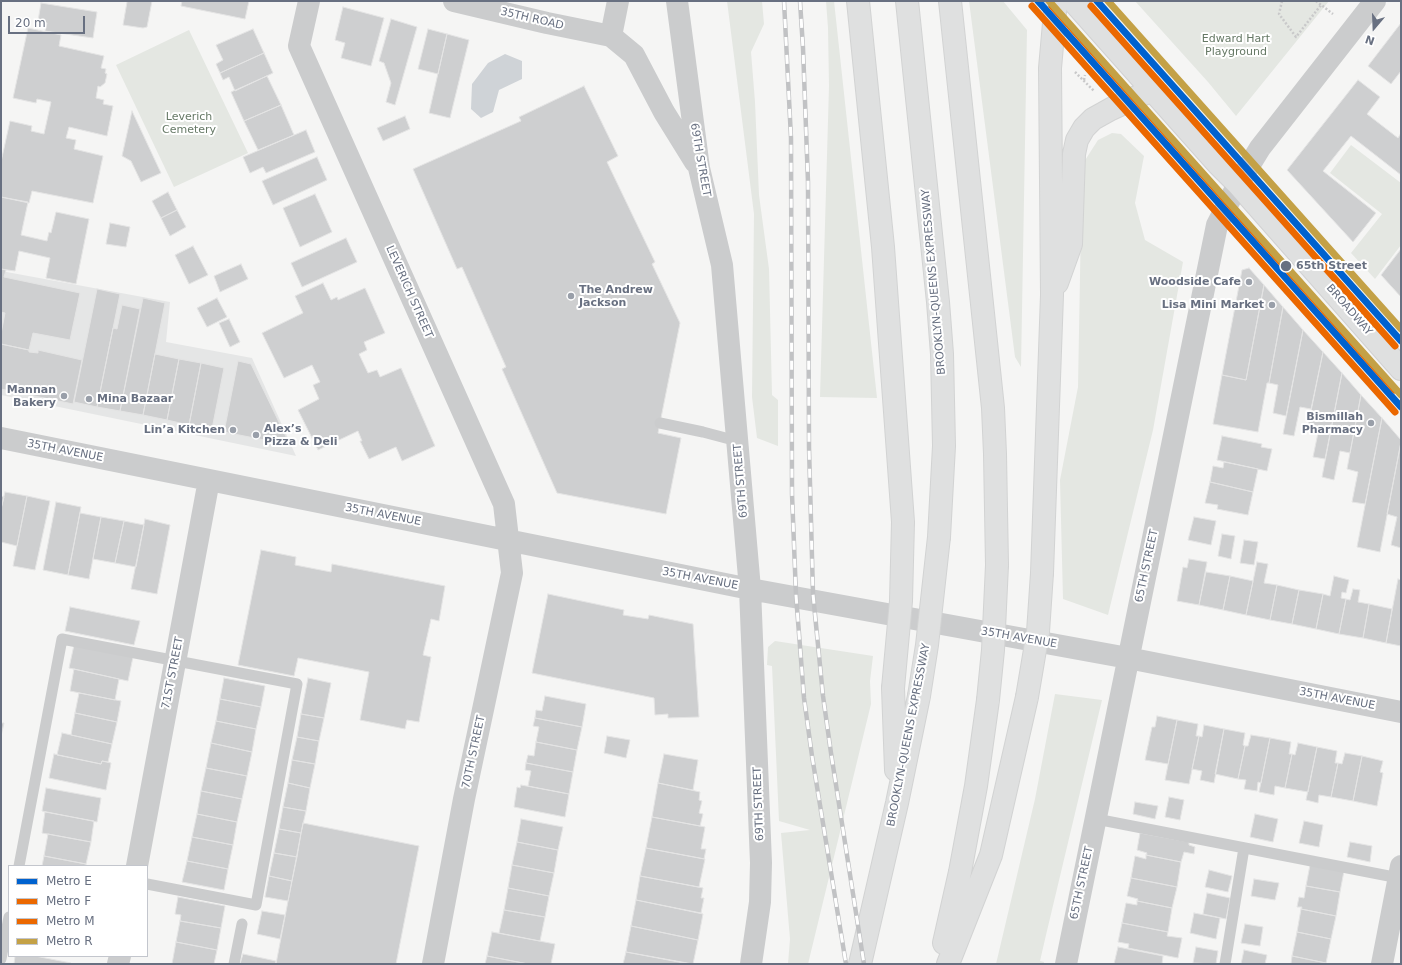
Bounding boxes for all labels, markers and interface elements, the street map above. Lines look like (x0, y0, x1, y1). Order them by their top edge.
street label: 35TH ROAD (499, 5, 565, 33)
scale bar (10, 8, 87, 34)
north arrow (1354, 8, 1394, 48)
text: 20 m (15, 16, 46, 30)
park label: Edward Hart Playground (1202, 32, 1270, 58)
text: N (1363, 32, 1376, 47)
park label: Leverich Cemetery (162, 110, 216, 136)
street label: 69TH STREET (687, 122, 713, 198)
street label: BROOKLYN-QUEENS EXPRESSWAY (919, 189, 949, 375)
street label: LEVERICH STREET (383, 244, 435, 340)
marker: 65th Street (1279, 259, 1293, 273)
place label: 65th Street (1296, 259, 1367, 273)
place label: Woodside Cafe (1149, 275, 1241, 289)
marker: Woodside Cafe (1244, 277, 1254, 287)
street label: BROADWAY (1323, 282, 1375, 338)
place label: The Andrew Jackson (579, 283, 653, 309)
marker: The Andrew Jackson (566, 291, 576, 301)
place label: Lisa Mini Market (1162, 298, 1264, 312)
marker: Lisa Mini Market (1267, 300, 1277, 310)
place label: Mannan Bakery (7, 383, 56, 409)
marker: Mannan Bakery (59, 391, 69, 401)
place label: Mina Bazaar (97, 392, 173, 406)
marker: Mina Bazaar (84, 394, 94, 404)
place label: Bismillah Pharmacy (1302, 410, 1363, 436)
marker: Bismillah Pharmacy (1366, 418, 1376, 428)
place label: Alex’s Pizza & Deli (264, 422, 337, 448)
place label: Lin’a Kitchen (144, 423, 225, 437)
marker: Lin’a Kitchen (228, 425, 238, 435)
marker: Alex’s Pizza & Deli (251, 430, 261, 440)
street label: 35TH AVENUE (26, 437, 104, 465)
street label: 69TH STREET (731, 443, 751, 519)
street label: 35TH AVENUE (344, 501, 422, 529)
street label: 65TH STREET (1133, 528, 1161, 604)
street label: 35TH AVENUE (661, 565, 739, 593)
street label: 35TH AVENUE (980, 625, 1058, 651)
street label: 71ST STREET (160, 636, 186, 710)
street label: BROOKLYN-QUEENS EXPRESSWAY (885, 642, 933, 828)
street label: 35TH AVENUE (1298, 685, 1376, 713)
street label: 70TH STREET (460, 714, 488, 790)
street label: 69TH STREET (751, 767, 767, 841)
street label: 65TH STREET (1068, 845, 1096, 921)
legend (8, 865, 148, 957)
text: Metro E (46, 874, 92, 888)
text: Metro F (46, 894, 91, 908)
text: Metro M (46, 914, 95, 928)
text: Metro R (46, 934, 93, 948)

